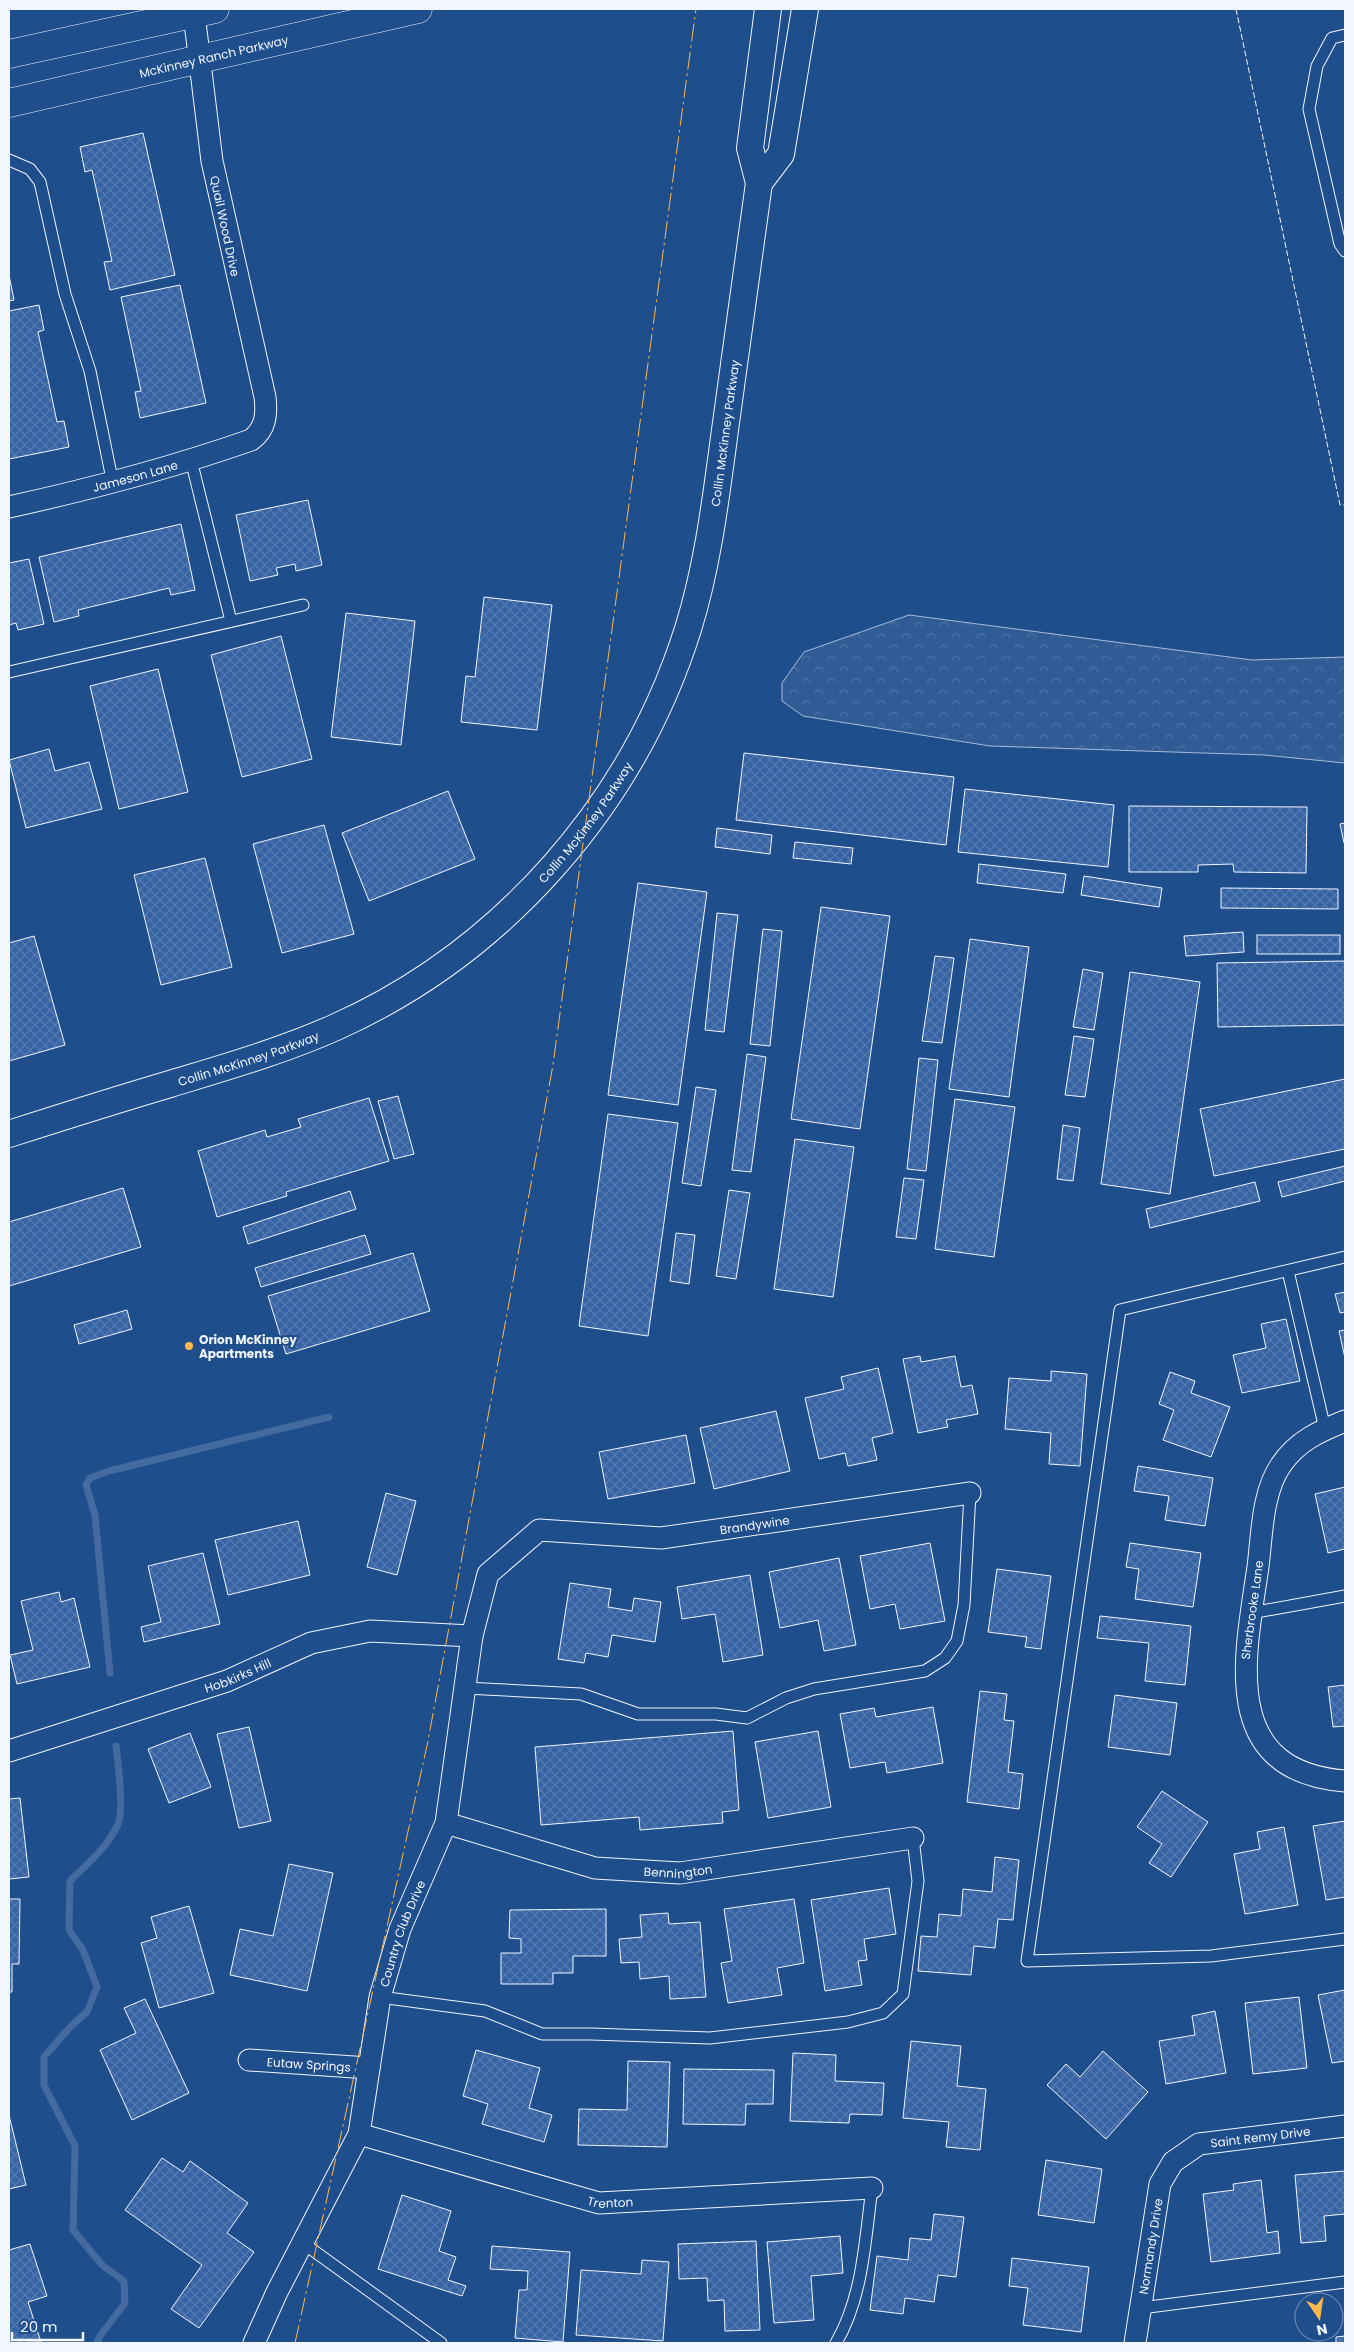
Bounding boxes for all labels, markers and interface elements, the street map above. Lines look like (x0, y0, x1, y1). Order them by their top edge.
street label: McKinney Ranch Parkway (137, 31, 290, 81)
street label: Quail Wood Drive (206, 174, 244, 278)
street label: Collin McKinney Parkway (706, 358, 743, 507)
street label: Jameson Lane (91, 456, 180, 495)
street label: Collin McKinney Parkway (534, 758, 636, 886)
street label: Collin McKinney Parkway (176, 1027, 322, 1090)
place label: Orion McKinney Apartments (199, 1331, 297, 1362)
marker: Orion McKinney Apartments (183, 1340, 195, 1352)
street label: Brandywine (718, 1511, 791, 1538)
street label: Sherbrooke Lane (1237, 1559, 1267, 1661)
street label: Hobkirks Hill (202, 1654, 274, 1696)
street label: Bennington (643, 1860, 713, 1882)
street label: Country Club Drive (375, 1877, 429, 1989)
street label: Eutaw Springs (266, 2053, 351, 2075)
street label: Saint Remy Drive (1209, 2122, 1311, 2151)
street label: Trenton (585, 2192, 634, 2212)
street label: Normandy Drive (1134, 2197, 1166, 2295)
north arrow (1294, 2292, 1344, 2342)
scale bar (12, 2310, 84, 2342)
text: 20 m (20, 2316, 58, 2337)
text: N (1315, 2319, 1329, 2341)

